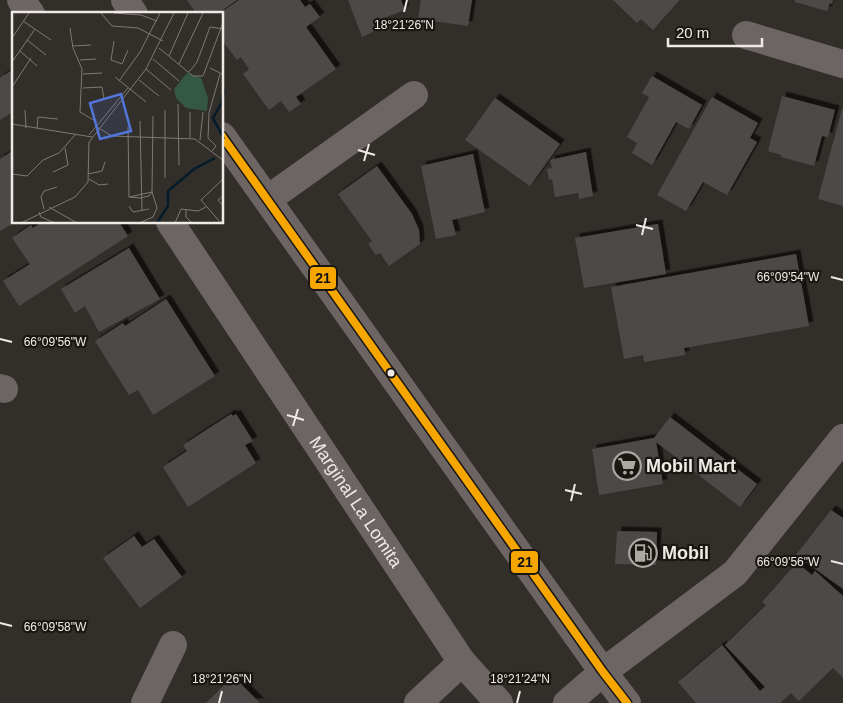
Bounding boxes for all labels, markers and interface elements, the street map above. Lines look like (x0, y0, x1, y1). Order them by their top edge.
inset map (12, 12, 224, 224)
scale bar (668, 15, 762, 47)
text: 18°21'26"N (374, 18, 434, 32)
text: 20 m (676, 24, 709, 41)
line badge: 21 (309, 266, 337, 290)
text: 21 (315, 270, 331, 286)
text: 66°09'54"W (757, 270, 820, 284)
text: 66°09'56"W (24, 335, 87, 349)
unlabelled marker (386, 368, 396, 378)
street label: Marginal La Lomita (305, 433, 407, 572)
supermarket icon: Mobil Mart (612, 451, 642, 481)
place label: Mobil Mart (646, 456, 736, 476)
fuel station icon: Mobil (628, 538, 658, 568)
place label: Mobil (662, 543, 709, 563)
line badge: 21 (510, 550, 539, 574)
text: 21 (517, 554, 533, 570)
text: 66°09'56"W (757, 555, 820, 569)
text: 66°09'58"W (24, 620, 87, 634)
text: 18°21'26"N (192, 672, 252, 686)
text: 18°21'24"N (490, 672, 550, 686)

